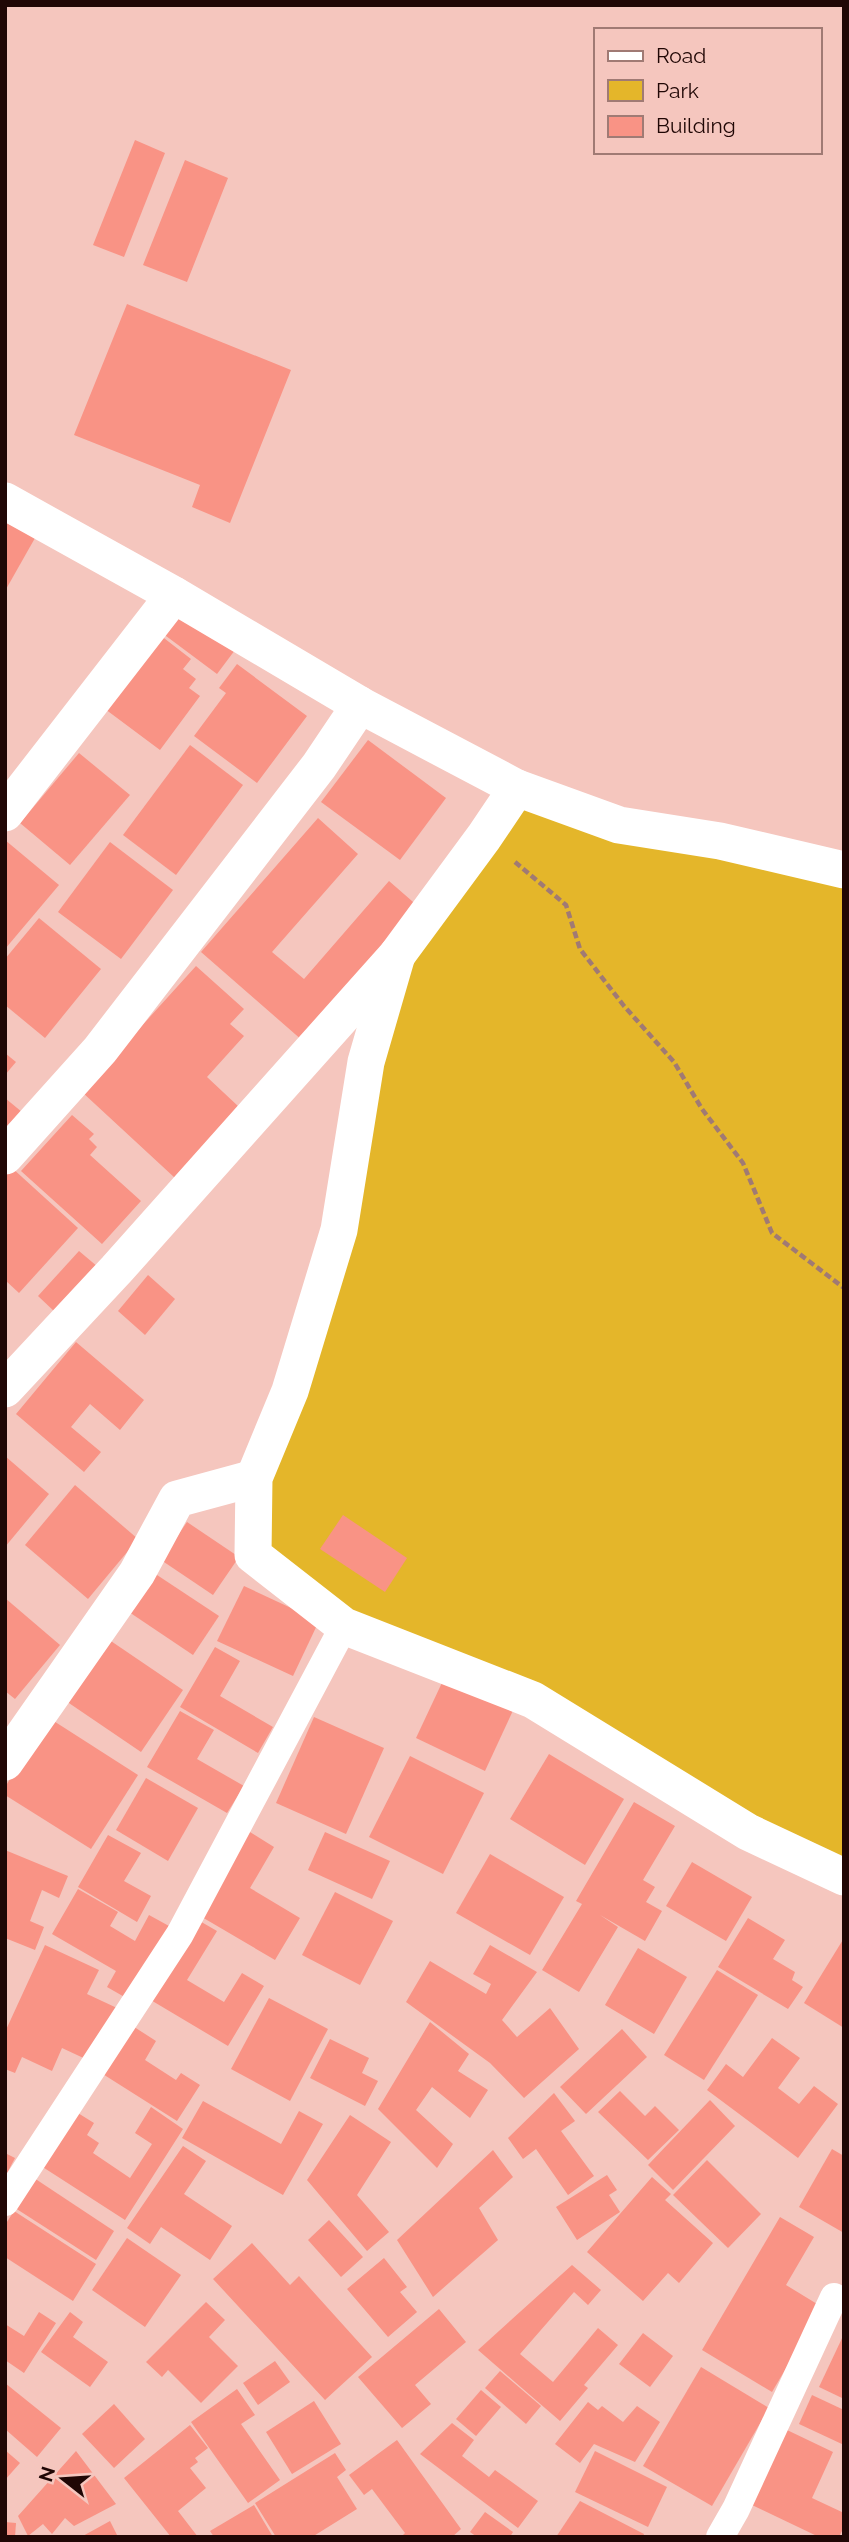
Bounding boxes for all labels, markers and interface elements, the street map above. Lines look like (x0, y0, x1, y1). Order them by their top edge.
legend (594, 28, 821, 154)
text: Road (656, 43, 706, 68)
text: Park (656, 78, 699, 103)
text: Building (656, 113, 736, 138)
north arrow (28, 2444, 98, 2514)
text: N (34, 2464, 59, 2484)

